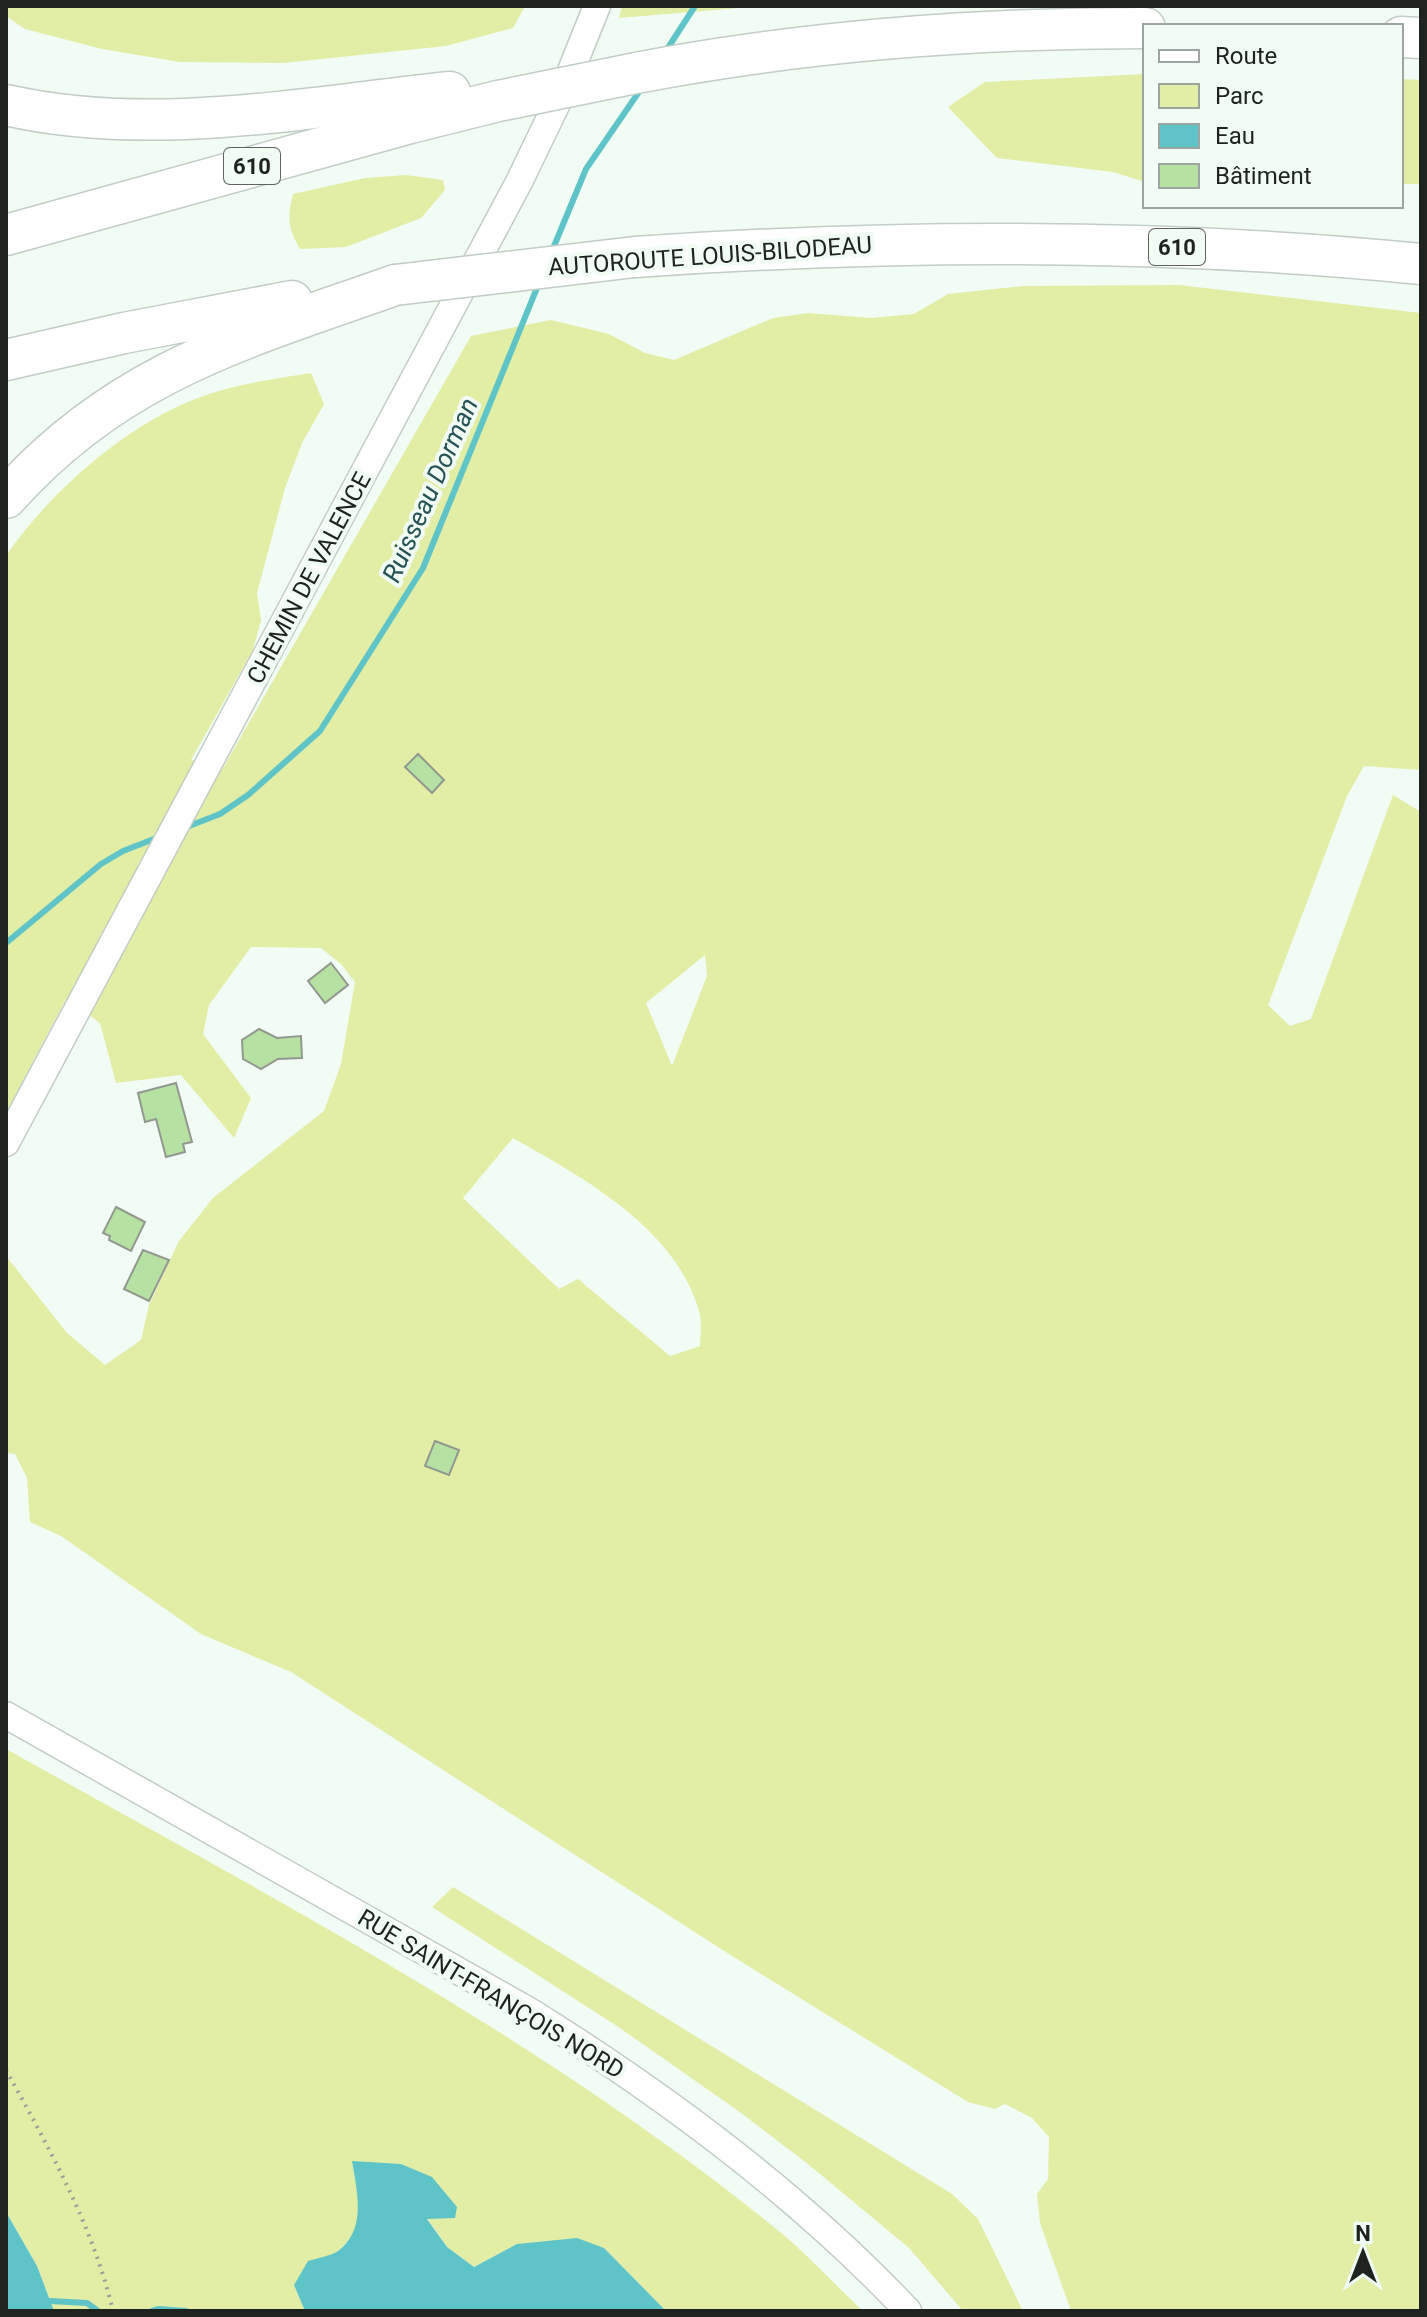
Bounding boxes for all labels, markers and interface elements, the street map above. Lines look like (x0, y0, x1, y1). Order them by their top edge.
legend (1143, 24, 1403, 208)
text: Route (1215, 42, 1277, 70)
text: Parc (1215, 82, 1264, 110)
text: Eau (1215, 122, 1255, 150)
road number: 610 (224, 148, 280, 184)
text: Bâtiment (1215, 162, 1312, 190)
road number: 610 (1149, 229, 1205, 265)
street label: AUTOROUTE LOUIS-BILODEAU (547, 231, 873, 281)
water label: Ruisseau Dorman (376, 393, 484, 587)
street label: CHEMIN DE VALENCE (241, 468, 377, 688)
street label: RUE SAINT-FRANÇOIS NORD (353, 1903, 629, 2085)
north arrow (1323, 2213, 1403, 2293)
text: N (1355, 2221, 1371, 2246)

